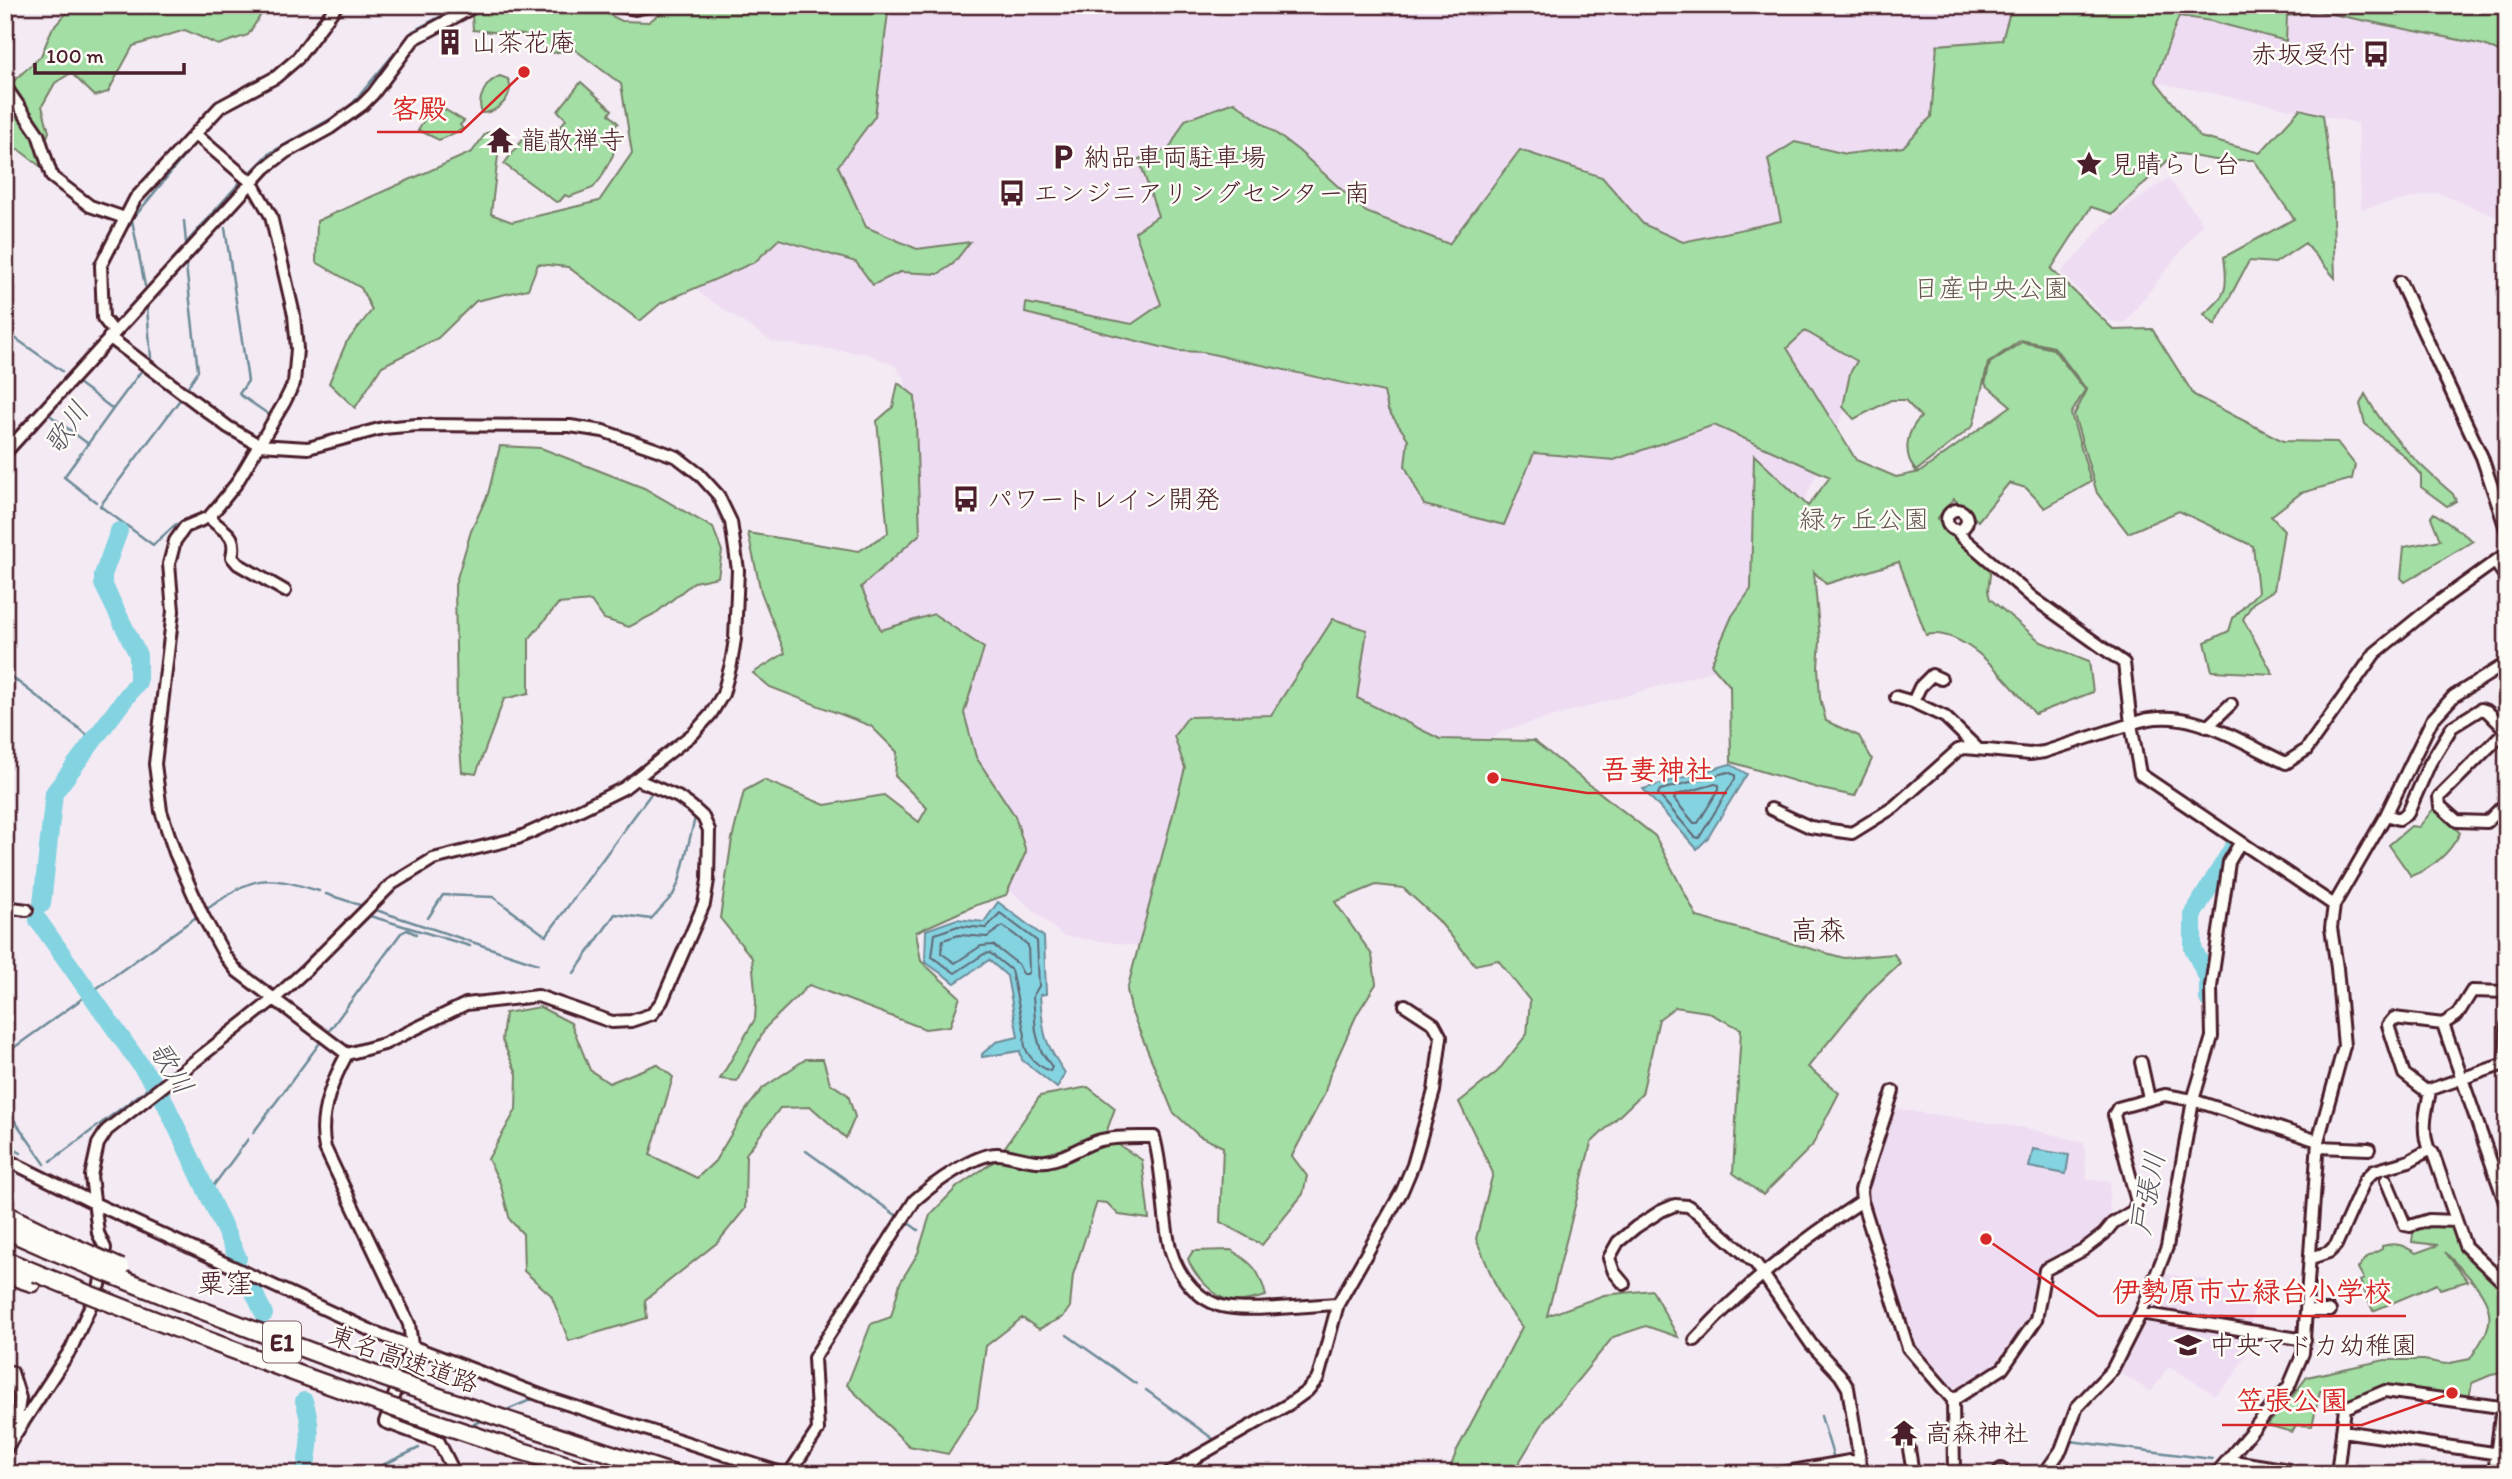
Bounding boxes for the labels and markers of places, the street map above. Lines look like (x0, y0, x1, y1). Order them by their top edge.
place label: 山茶花庵 (471, 26, 575, 58)
building icon: 山茶花庵 (435, 27, 465, 57)
place label: 赤坂受付 (2251, 38, 2355, 70)
bus stop icon: 赤坂受付 (2361, 39, 2391, 69)
callout: 客殿 (377, 83, 461, 132)
place label: 龍散禅寺 (521, 124, 625, 156)
temple icon: 龍散禅寺 (485, 125, 515, 155)
place label: 納品車両駐車場 (1084, 141, 1266, 173)
parking icon: 納品車両駐車場 (1048, 142, 1078, 172)
place label: 見晴らし台 (2110, 148, 2240, 180)
place icon: 見晴らし台 (2074, 149, 2104, 179)
place label: エンジニアリングセンター南 (1033, 177, 1370, 209)
bus stop icon: エンジニアリングセンター南 (997, 178, 1027, 208)
place label: パワートレイン開発 (987, 483, 1220, 515)
bus stop icon: パワートレイン開発 (951, 484, 981, 514)
callout: 吾妻神社 (1587, 744, 1727, 793)
callout: 伊勢原市立緑台小学校 (2098, 1267, 2406, 1316)
place label: 中央マドカ幼稚園 (2209, 1329, 2417, 1361)
school or university icon: 中央マドカ幼稚園 (2173, 1330, 2203, 1360)
callout: 笠張公園 (2222, 1376, 2362, 1425)
place label: 高森神社 (1925, 1417, 2029, 1449)
temple icon: 高森神社 (1889, 1418, 1919, 1448)

